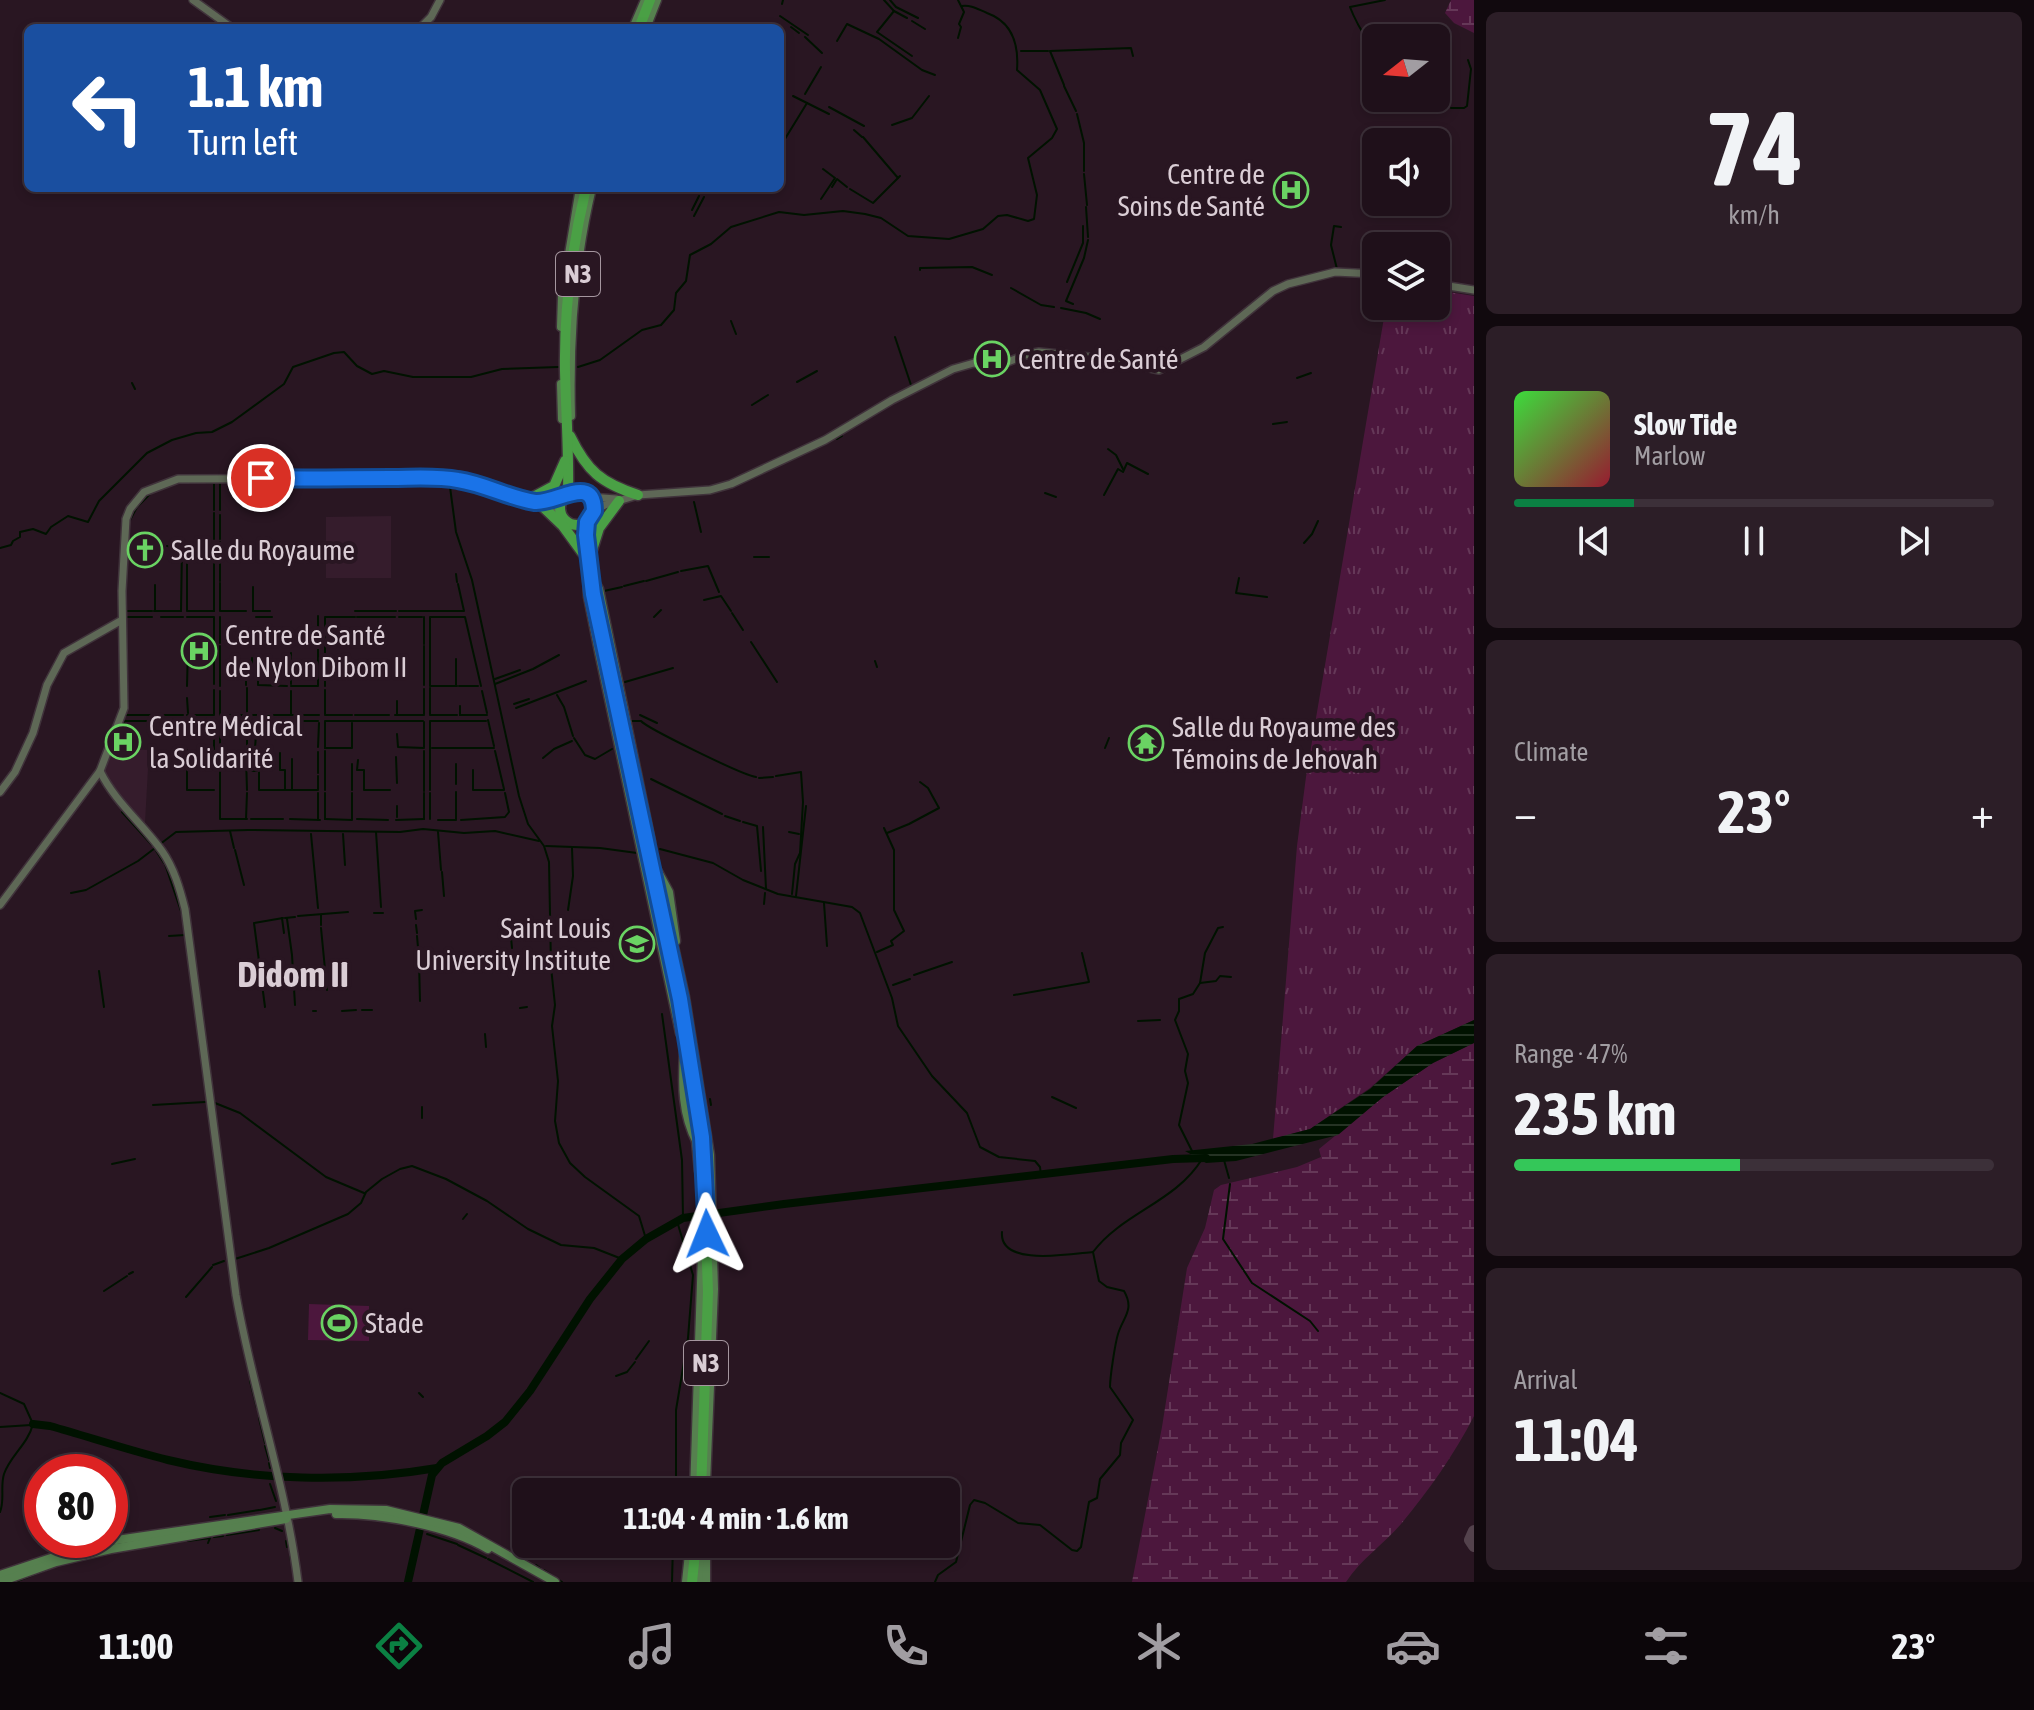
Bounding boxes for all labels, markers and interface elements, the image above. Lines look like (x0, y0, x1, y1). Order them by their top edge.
north arrow (1362, 24, 1450, 112)
map controls (1362, 24, 1450, 320)
text: 1.1 km (188, 55, 323, 119)
icon: left (56, 56, 160, 160)
text: 74 (1705, 88, 1803, 207)
text: Turn left (188, 121, 298, 163)
button: sound (1362, 128, 1450, 216)
place label: Centre de Soins de Santé (1118, 158, 1265, 222)
hospital icon: Centre de Soins de Santé (1272, 171, 1310, 209)
text: km/h (1728, 200, 1780, 230)
button: layers (1362, 232, 1450, 320)
road number: N3 (556, 252, 600, 296)
hospital icon: Centre de Santé (973, 340, 1011, 378)
place label: Centre de Santé (1018, 343, 1178, 375)
text: Slow Tide (1634, 407, 1737, 441)
text: Marlow (1634, 441, 1705, 471)
pin (227, 444, 295, 512)
icon: arrive (239, 456, 283, 500)
icon: previous (1572, 519, 1616, 563)
icon: pause (1732, 519, 1776, 563)
icon: next (1892, 519, 1936, 563)
church icon: Salle du Royaume (126, 531, 164, 569)
place label: Salle du Royaume (171, 534, 355, 566)
place label: Centre de Santé de Nylon Dibom II (225, 619, 407, 683)
hospital icon: Centre de Santé de Nylon Dibom II (180, 632, 218, 670)
place label: Centre Médical la Solidarité (149, 710, 303, 774)
place label: Salle du Royaume des Témoins de Jehovah (1172, 711, 1396, 775)
hospital icon: Centre Médical la Solidarité (104, 723, 142, 761)
temple icon: Salle du Royaume des Témoins de Jehovah (1127, 724, 1165, 762)
text: Climate (1514, 737, 1588, 767)
text: 23° (1718, 777, 1790, 846)
text: − (1514, 787, 1537, 837)
text: + (1971, 787, 1994, 837)
place label: Saint Louis University Institute (415, 912, 611, 976)
school or university icon: Saint Louis University Institute (618, 925, 656, 963)
district label: Didom II (237, 953, 349, 995)
text: Range · 47% (1514, 1039, 1627, 1069)
text: 235 km (1514, 1079, 1676, 1148)
position arrow (665, 1192, 749, 1276)
sports icon: Stade (320, 1304, 358, 1342)
place label: Stade (365, 1307, 424, 1339)
road number: N3 (684, 1341, 728, 1385)
text: Arrival (1514, 1365, 1578, 1395)
text: 11:04 (1514, 1405, 1639, 1474)
speed limit sign: 80 (24, 1454, 128, 1558)
text: 11:04 · 4 min · 1.6 km (623, 1501, 849, 1535)
icon: directions (371, 1618, 427, 1674)
icon: music (624, 1618, 680, 1674)
icon: phone (878, 1618, 934, 1674)
icon: climate (1131, 1618, 1187, 1674)
icon: car (1385, 1618, 1441, 1674)
icon: filters (1638, 1618, 1694, 1674)
text: 11:00 (99, 1625, 174, 1667)
text: 23° (1891, 1625, 1935, 1667)

